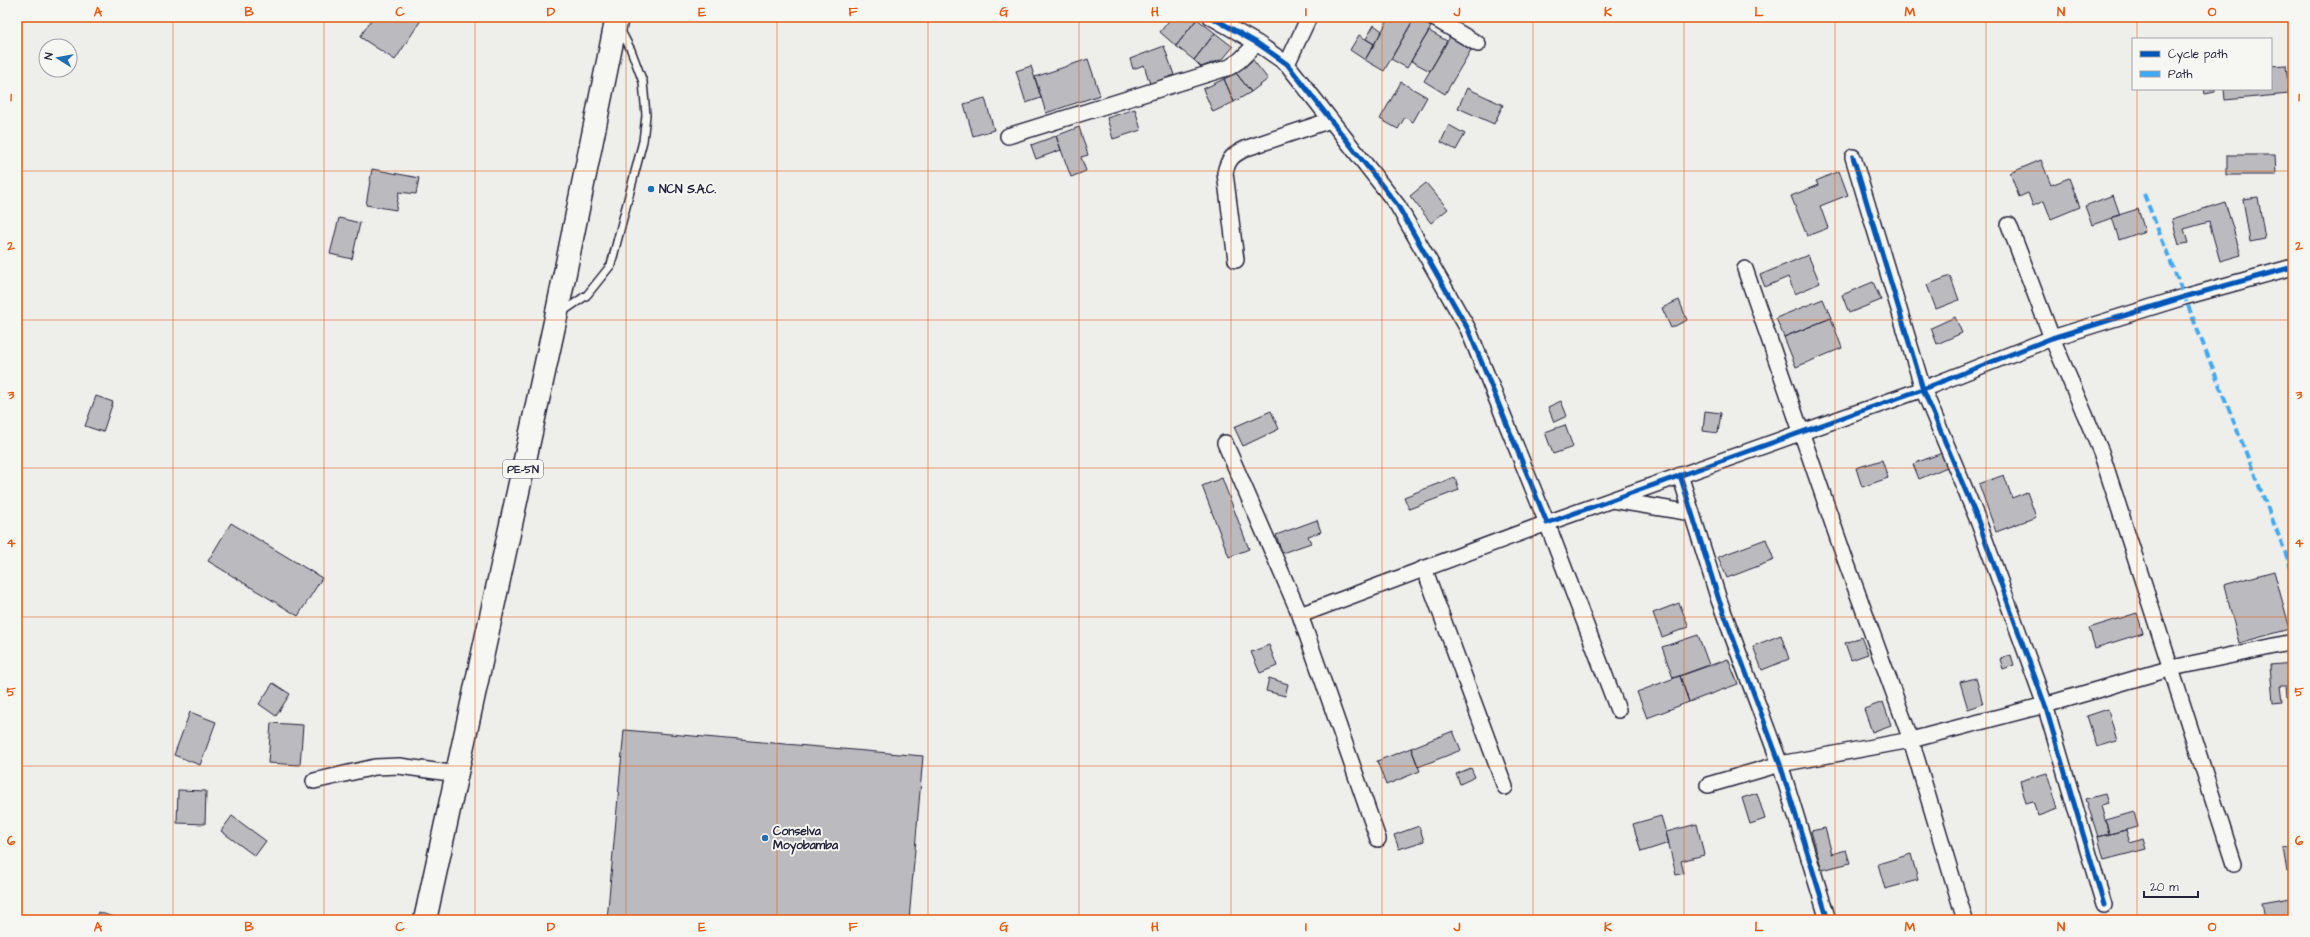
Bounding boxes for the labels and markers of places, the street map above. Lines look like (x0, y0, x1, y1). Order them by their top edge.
place label: NCN S.A.C. (659, 181, 717, 198)
marker: NCN S.A.C. (646, 184, 656, 194)
place label: Conselva Moyobamba (773, 823, 839, 855)
marker: Conselva Moyobamba (760, 833, 770, 843)

